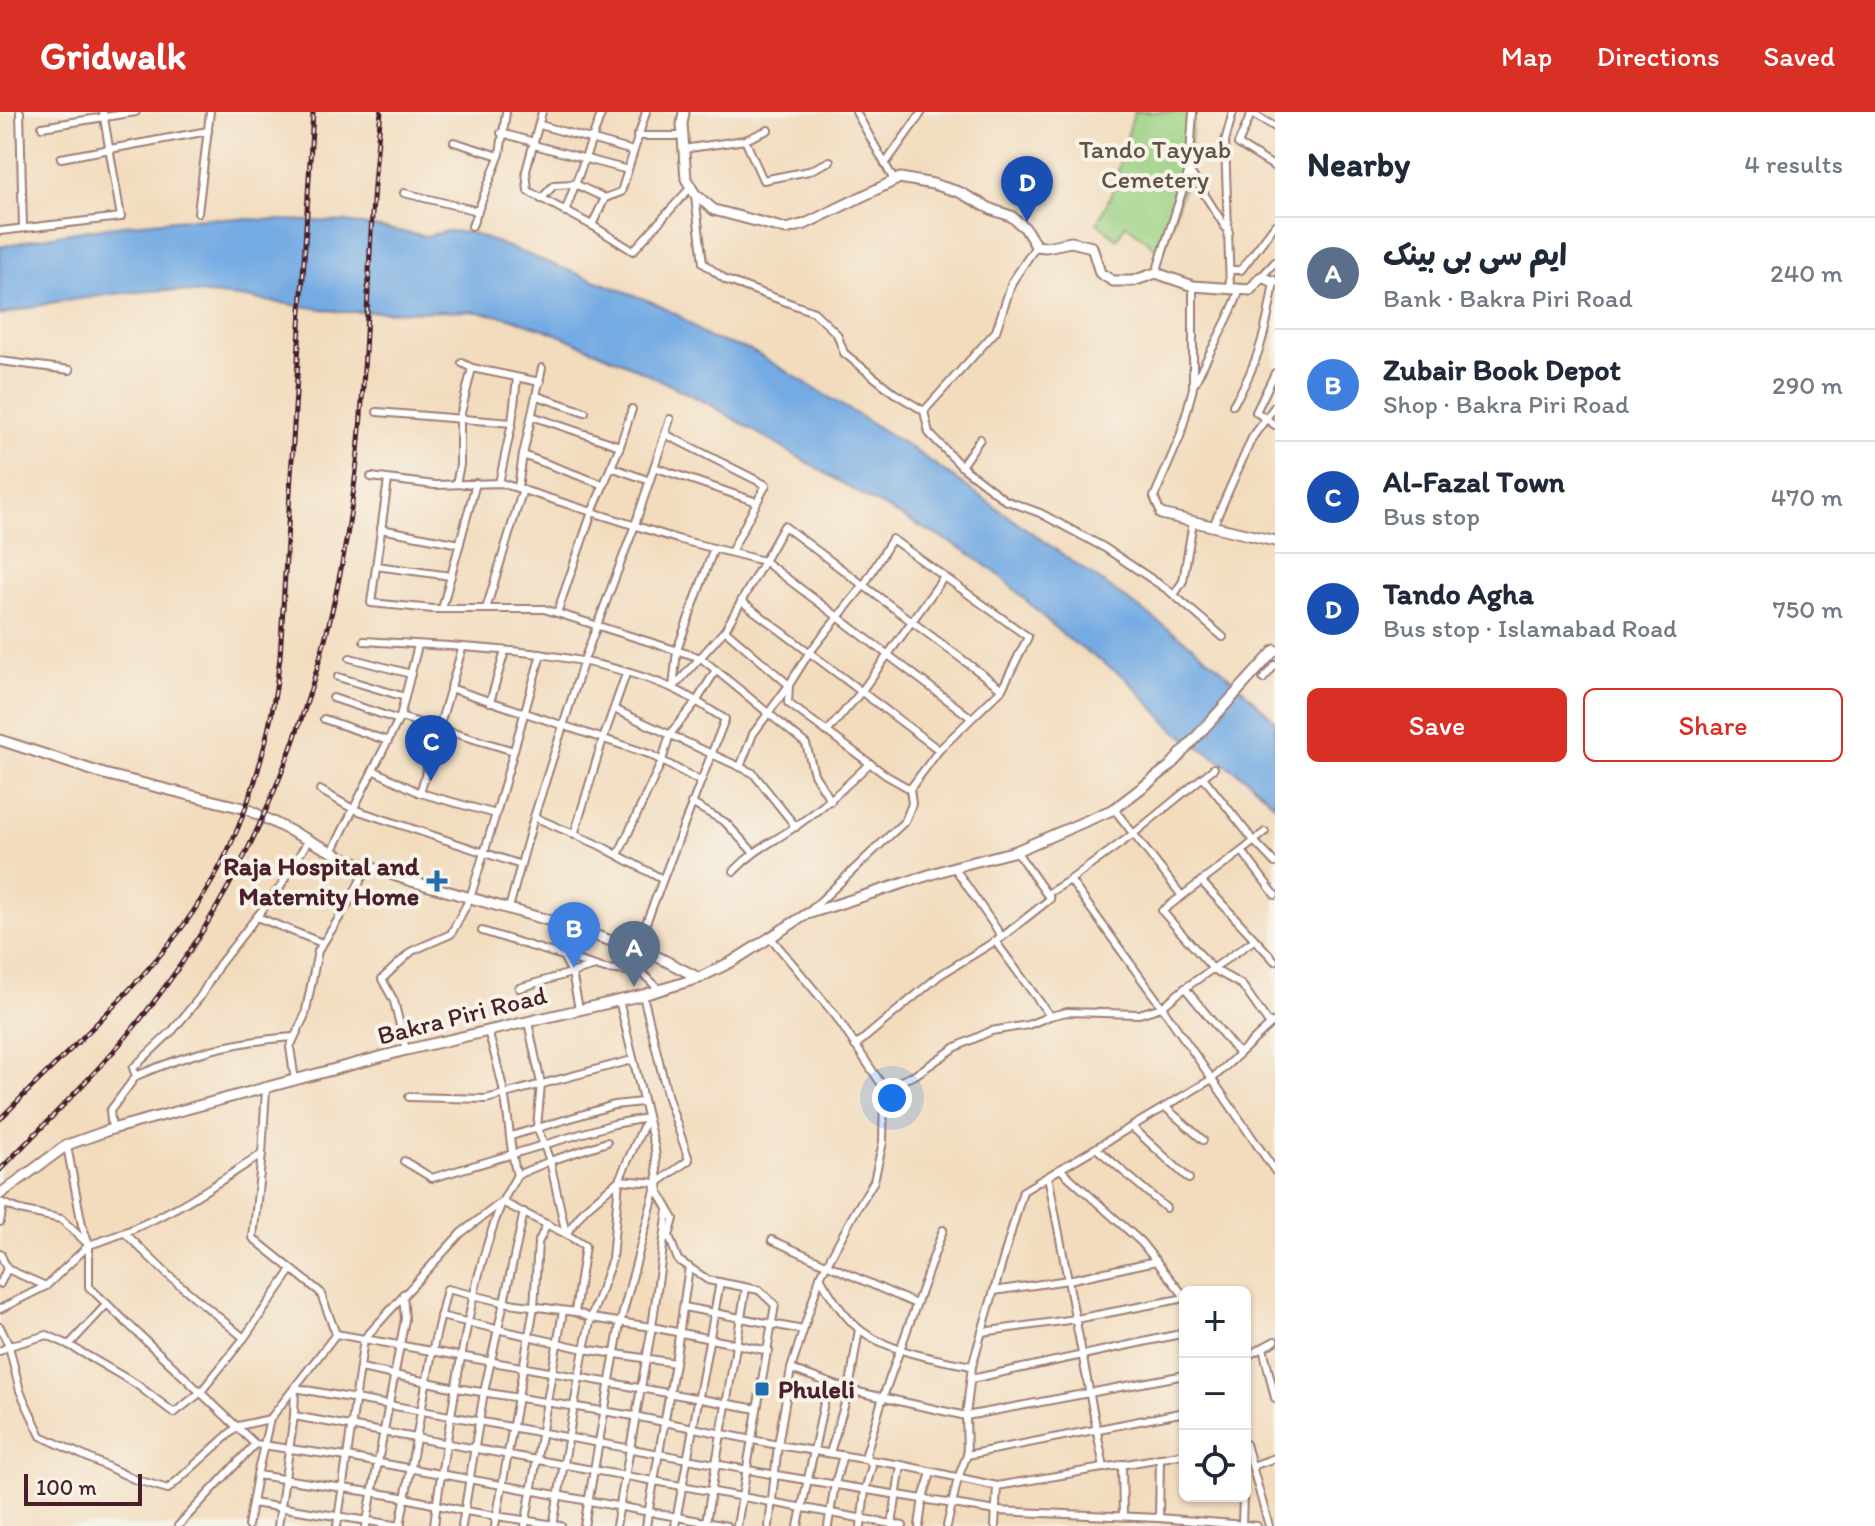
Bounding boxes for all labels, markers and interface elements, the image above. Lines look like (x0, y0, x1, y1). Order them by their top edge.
text: Gridwalk (40, 33, 186, 79)
text: Map (1501, 39, 1552, 73)
text: Directions (1596, 39, 1720, 73)
text: Saved (1764, 39, 1835, 73)
park label: Tando Tayyab Cemetery (1079, 133, 1231, 195)
text: Nearby (1307, 144, 1410, 185)
text: 4 results (1744, 148, 1843, 180)
pin: D (1001, 156, 1053, 222)
text: ایم سی بی بینک (1383, 236, 1567, 273)
text: A (1325, 257, 1341, 289)
text: 240 m (1770, 257, 1843, 289)
text: Bank · Bakra Piri Road (1383, 282, 1633, 314)
text: Zubair Book Depot (1383, 351, 1621, 388)
text: B (1325, 369, 1341, 401)
text: 290 m (1772, 369, 1843, 401)
text: Shop · Bakra Piri Road (1383, 388, 1629, 420)
text: Al-Fazal Town (1383, 463, 1565, 500)
text: C (1325, 481, 1341, 513)
text: 470 m (1771, 481, 1843, 513)
text: Bus stop (1383, 500, 1480, 532)
text: Tando Agha (1383, 575, 1534, 612)
text: D (1324, 593, 1342, 625)
text: 750 m (1773, 593, 1843, 625)
text: Bus stop · Islamabad Road (1383, 612, 1677, 644)
button: Save (1307, 688, 1567, 762)
button: Share (1583, 688, 1843, 762)
pin: C (405, 715, 457, 781)
place label: Raja Hospital and Maternity Home (223, 850, 420, 912)
marker: Raja Hospital and Maternity Home (426, 870, 448, 892)
pin: B (548, 902, 600, 968)
pin: A (608, 921, 660, 987)
street label: Bakra Piri Road (374, 978, 551, 1052)
your location (872, 1078, 912, 1118)
map controls (1179, 1286, 1251, 1502)
button: + (1179, 1286, 1251, 1358)
button: − (1179, 1358, 1251, 1430)
place label: Phuleli (778, 1373, 855, 1405)
marker: Phuleli (753, 1380, 771, 1398)
button: locate (1179, 1430, 1251, 1502)
scale bar (24, 1470, 142, 1506)
text: 100 m (36, 1474, 97, 1501)

